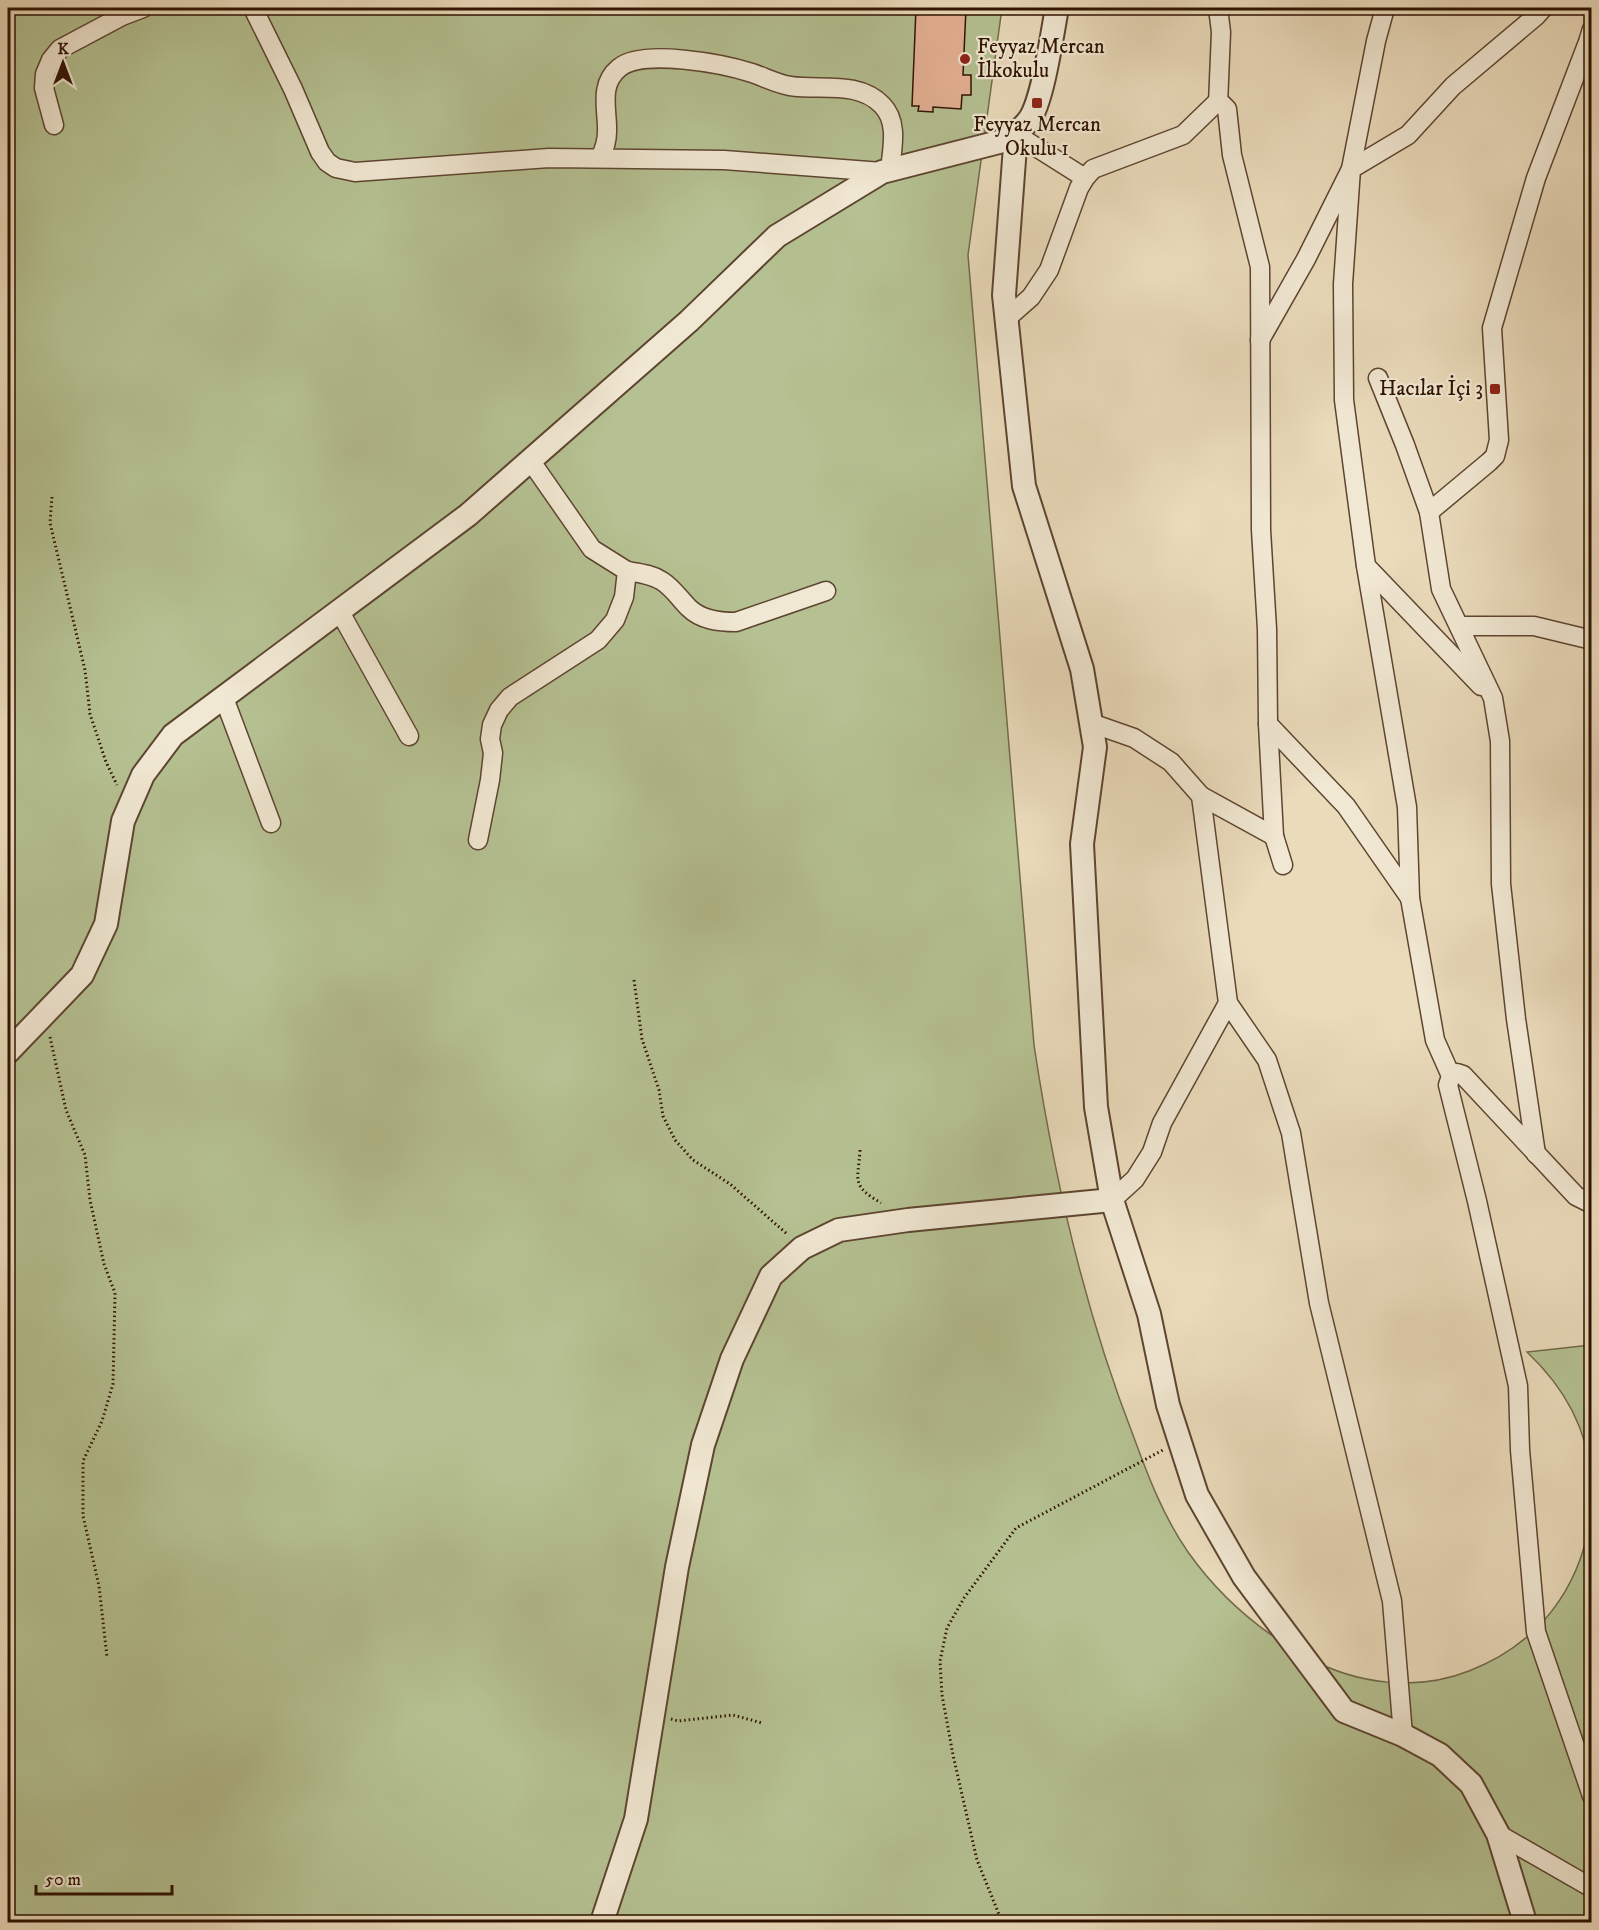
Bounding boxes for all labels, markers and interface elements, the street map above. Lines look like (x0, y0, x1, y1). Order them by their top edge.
north arrow (33, 33, 93, 93)
place label: Feyyaz Mercan İlkokulu (977, 34, 1105, 84)
text: K (57, 39, 69, 59)
marker: Feyyaz Mercan İlkokulu (958, 52, 972, 66)
marker: Feyyaz Mercan Okulu 1 (1030, 96, 1044, 110)
place label: Feyyaz Mercan Okulu 1 (973, 112, 1101, 162)
place label: Hacılar İçi 3 (1379, 375, 1483, 402)
marker: Hacılar İçi 3 (1488, 382, 1502, 396)
scale bar (36, 1858, 172, 1896)
text: 50 m (45, 1869, 81, 1891)

